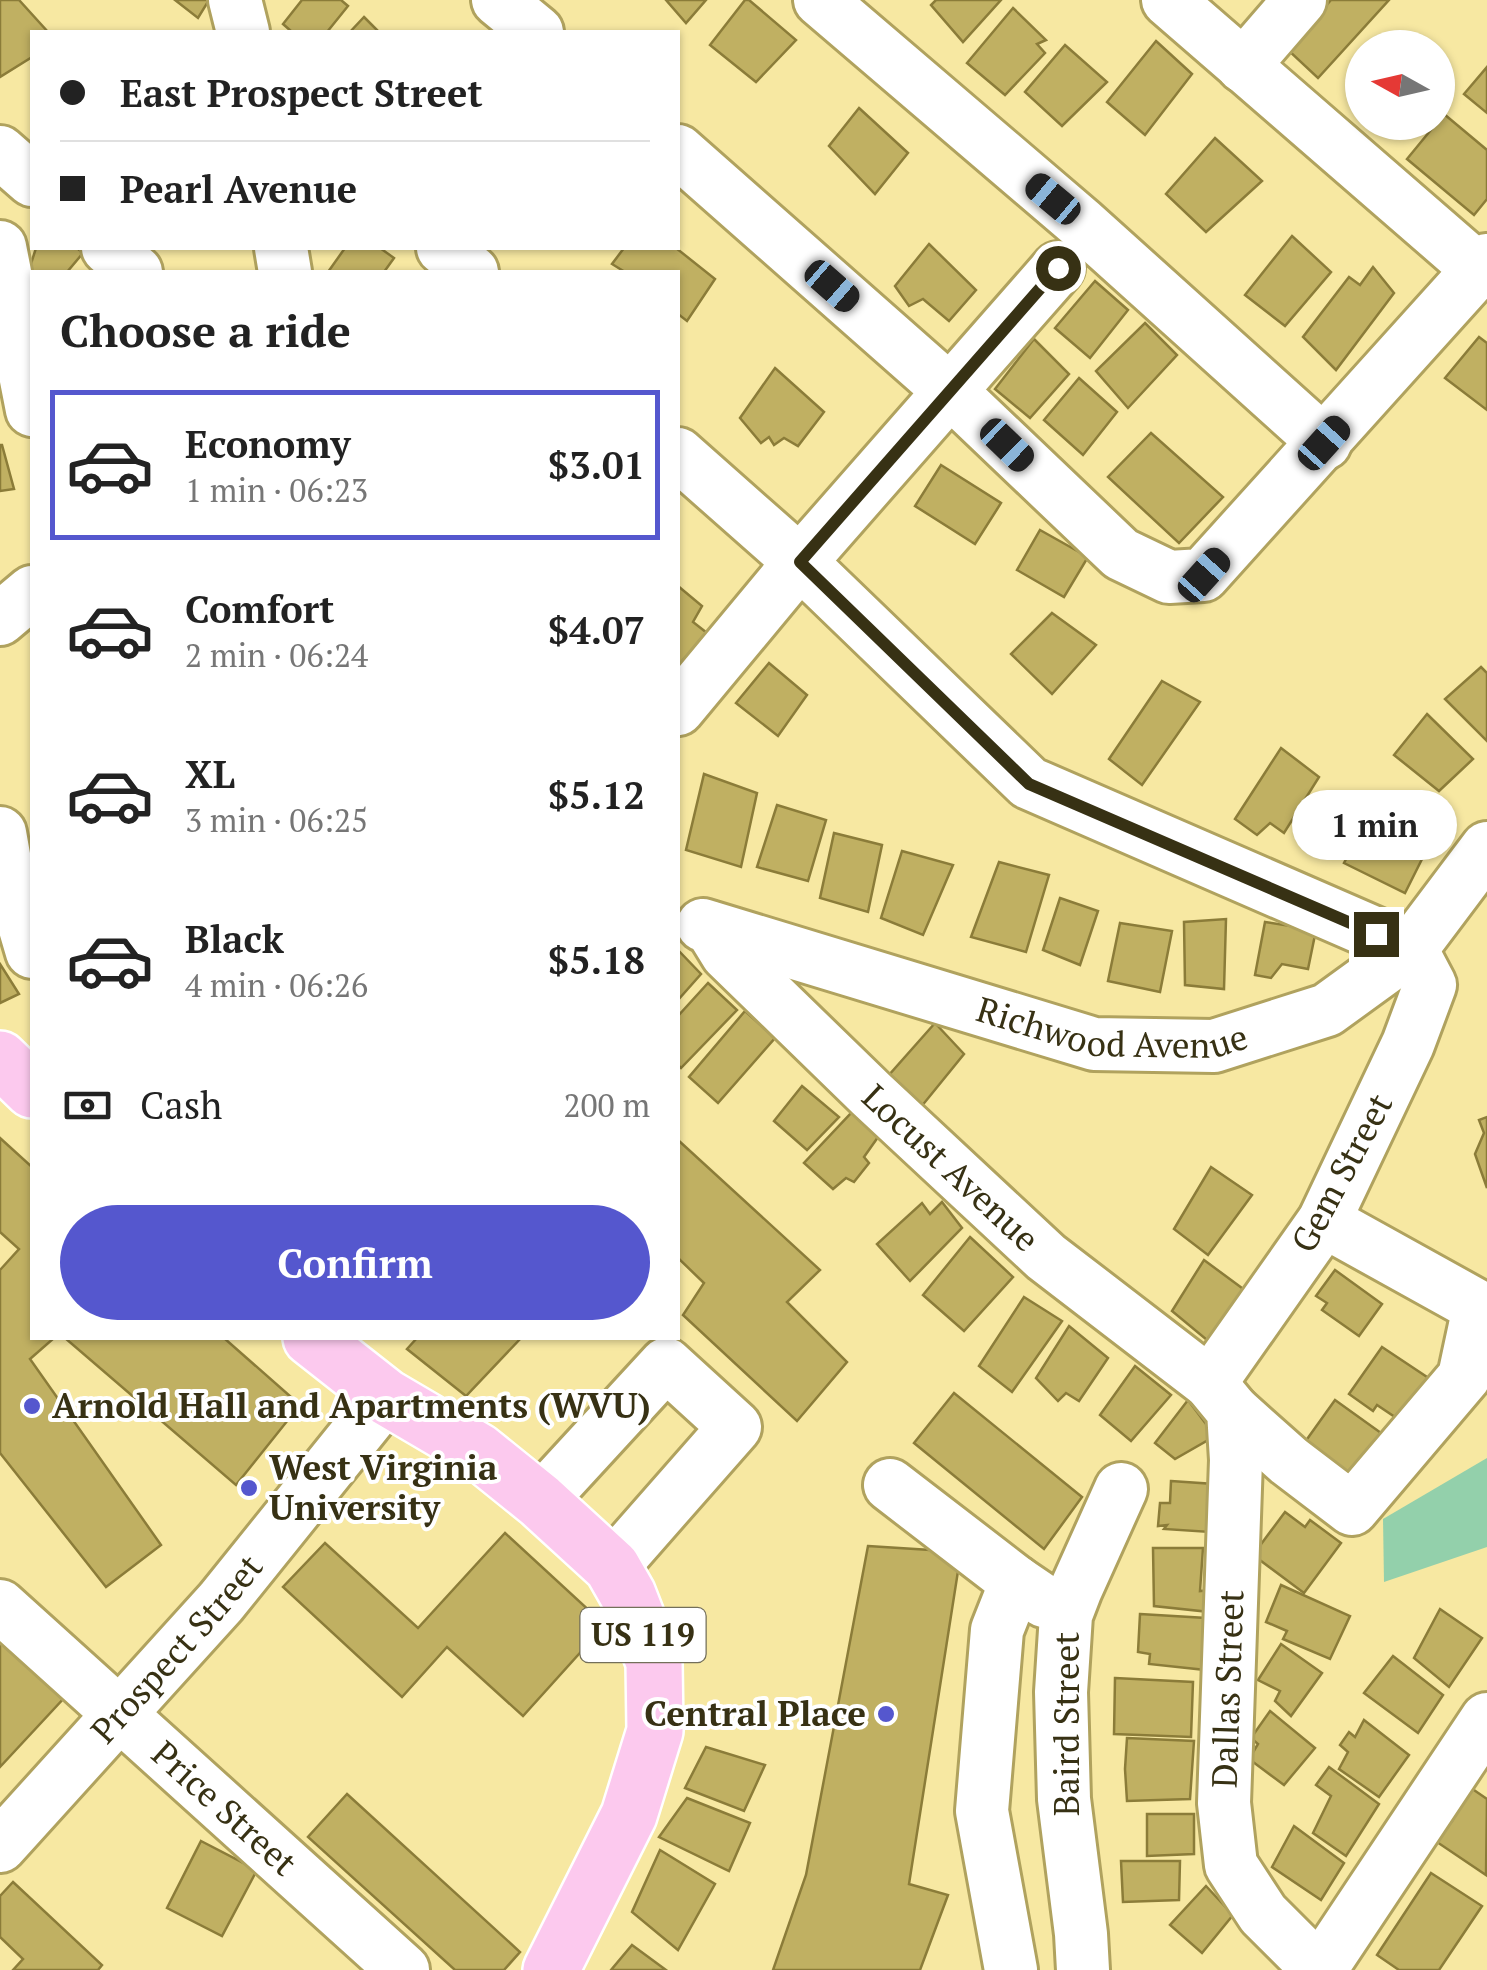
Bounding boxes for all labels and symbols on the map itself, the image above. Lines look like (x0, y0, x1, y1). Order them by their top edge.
north arrow (1345, 30, 1455, 140)
car (1020, 168, 1086, 230)
route start (1036, 246, 1081, 291)
car (800, 255, 864, 317)
car (1293, 411, 1355, 475)
car (975, 413, 1039, 477)
car (1173, 543, 1235, 607)
callout: 1 min (1294, 789, 1458, 859)
route end (1354, 912, 1399, 957)
street label: Richwood Avenue (971, 986, 1253, 1068)
street label: Locust Avenue (853, 1074, 1049, 1261)
street label: Gem Street (1280, 1085, 1402, 1260)
place label: Arnold Hall and Apartments (WVU) (52, 1382, 651, 1428)
marker: Arnold Hall and Apartments (WVU) (21, 1395, 43, 1417)
place label: West Virginia University (269, 1444, 497, 1530)
marker: West Virginia University (238, 1477, 260, 1499)
street label: Prospect Street (80, 1544, 272, 1752)
street label: Dallas Street (1201, 1589, 1253, 1789)
road number: US 119 (580, 1608, 706, 1662)
street label: Baird Street (1043, 1632, 1089, 1816)
place label: Central Place (644, 1690, 866, 1736)
marker: Central Place (875, 1703, 897, 1725)
street label: Price Street (143, 1730, 307, 1885)

